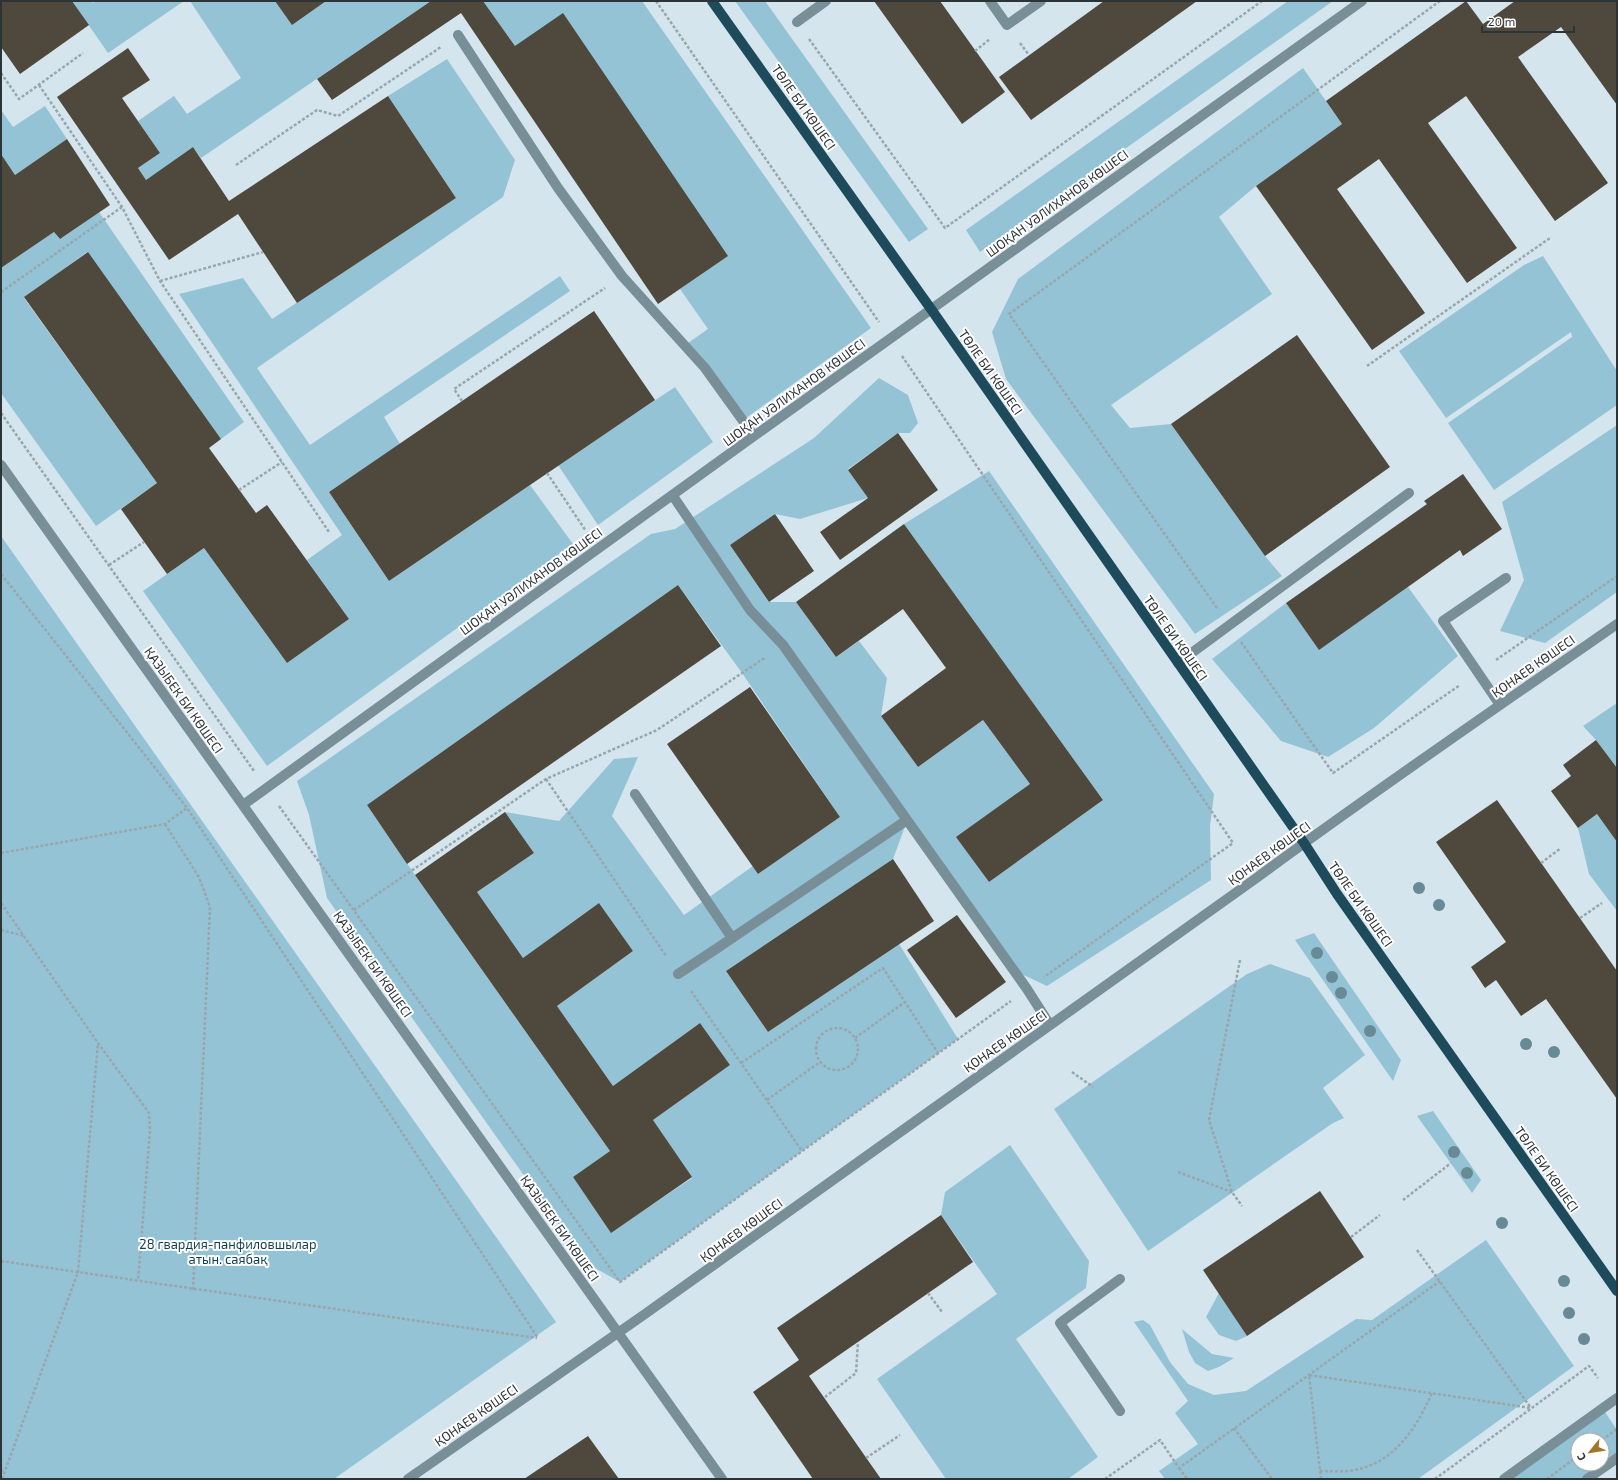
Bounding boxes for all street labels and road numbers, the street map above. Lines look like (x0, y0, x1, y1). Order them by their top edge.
street label: ТӨЛЕ БИ КӨШЕСІ (769, 61, 839, 153)
street label: ШОҚАН УӘЛИХАНОВ КӨШЕСІ (983, 146, 1131, 260)
street label: ТӨЛЕ БИ КӨШЕСІ (956, 326, 1026, 418)
street label: ШОҚАН УӘЛИХАНОВ КӨШЕСІ (720, 335, 868, 449)
street label: ШОҚАН УӘЛИХАНОВ КӨШЕСІ (457, 524, 605, 638)
street label: ТӨЛЕ БИ КӨШЕСІ (1141, 592, 1211, 684)
street label: ҚОНАЕВ КӨШЕСІ (1488, 631, 1578, 701)
street label: ҚАЗЫБЕК БИ КӨШЕСІ (141, 644, 227, 756)
street label: ҚОНАЕВ КӨШЕСІ (1225, 818, 1313, 888)
street label: ТӨЛЕ БИ КӨШЕСІ (1326, 858, 1396, 950)
street label: ҚАЗЫБЕК БИ КӨШЕСІ (330, 908, 416, 1020)
street label: ҚОНАЕВ КӨШЕСІ (960, 1006, 1050, 1076)
street label: ТӨЛЕ БИ КӨШЕСІ (1512, 1123, 1582, 1215)
street label: ҚАЗЫБЕК БИ КӨШЕСІ (517, 1172, 603, 1284)
street label: ҚОНАЕВ КӨШЕСІ (697, 1195, 785, 1265)
street label: ҚОНАЕВ КӨШЕСІ (431, 1380, 521, 1450)

